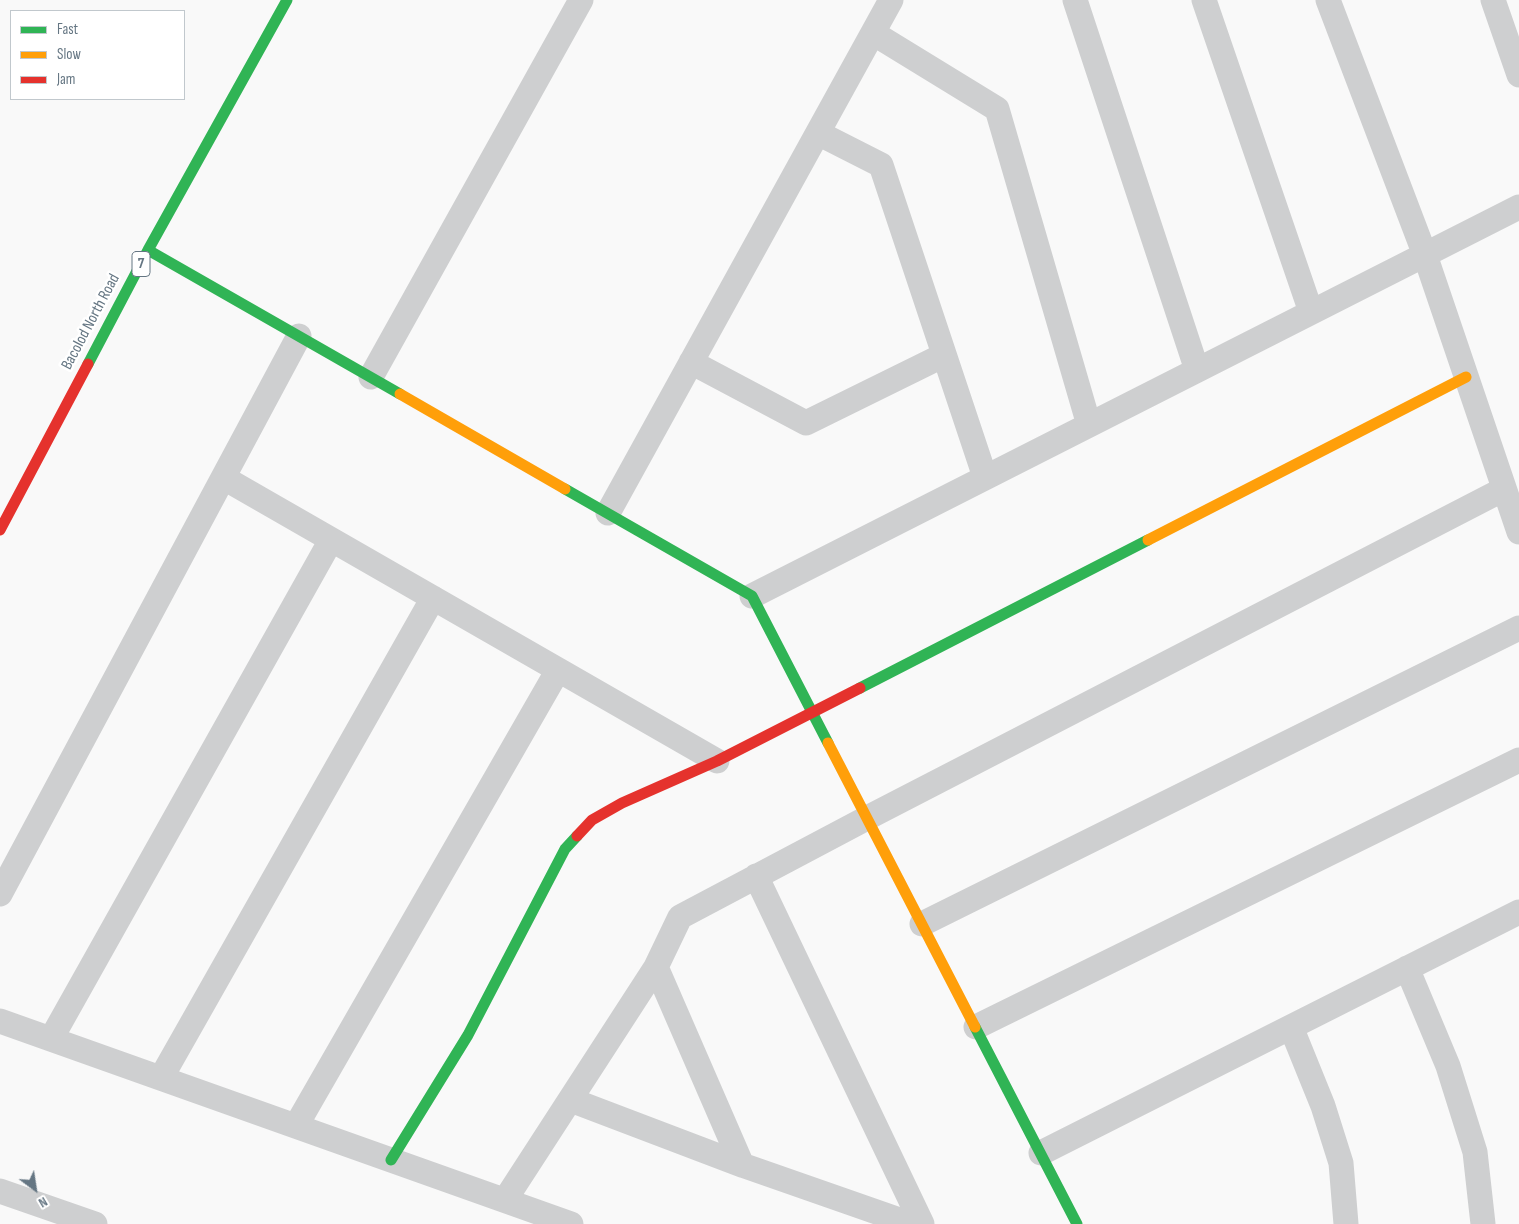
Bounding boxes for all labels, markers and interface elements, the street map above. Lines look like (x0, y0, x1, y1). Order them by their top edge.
legend (10, 10, 185, 100)
text: Fast (57, 20, 78, 39)
text: Slow (57, 45, 81, 64)
text: Jam (57, 70, 75, 89)
road number: 7 (132, 252, 150, 276)
street label: Bacolod North Road (58, 271, 124, 373)
north arrow (10, 1164, 60, 1214)
text: N (35, 1193, 51, 1211)

